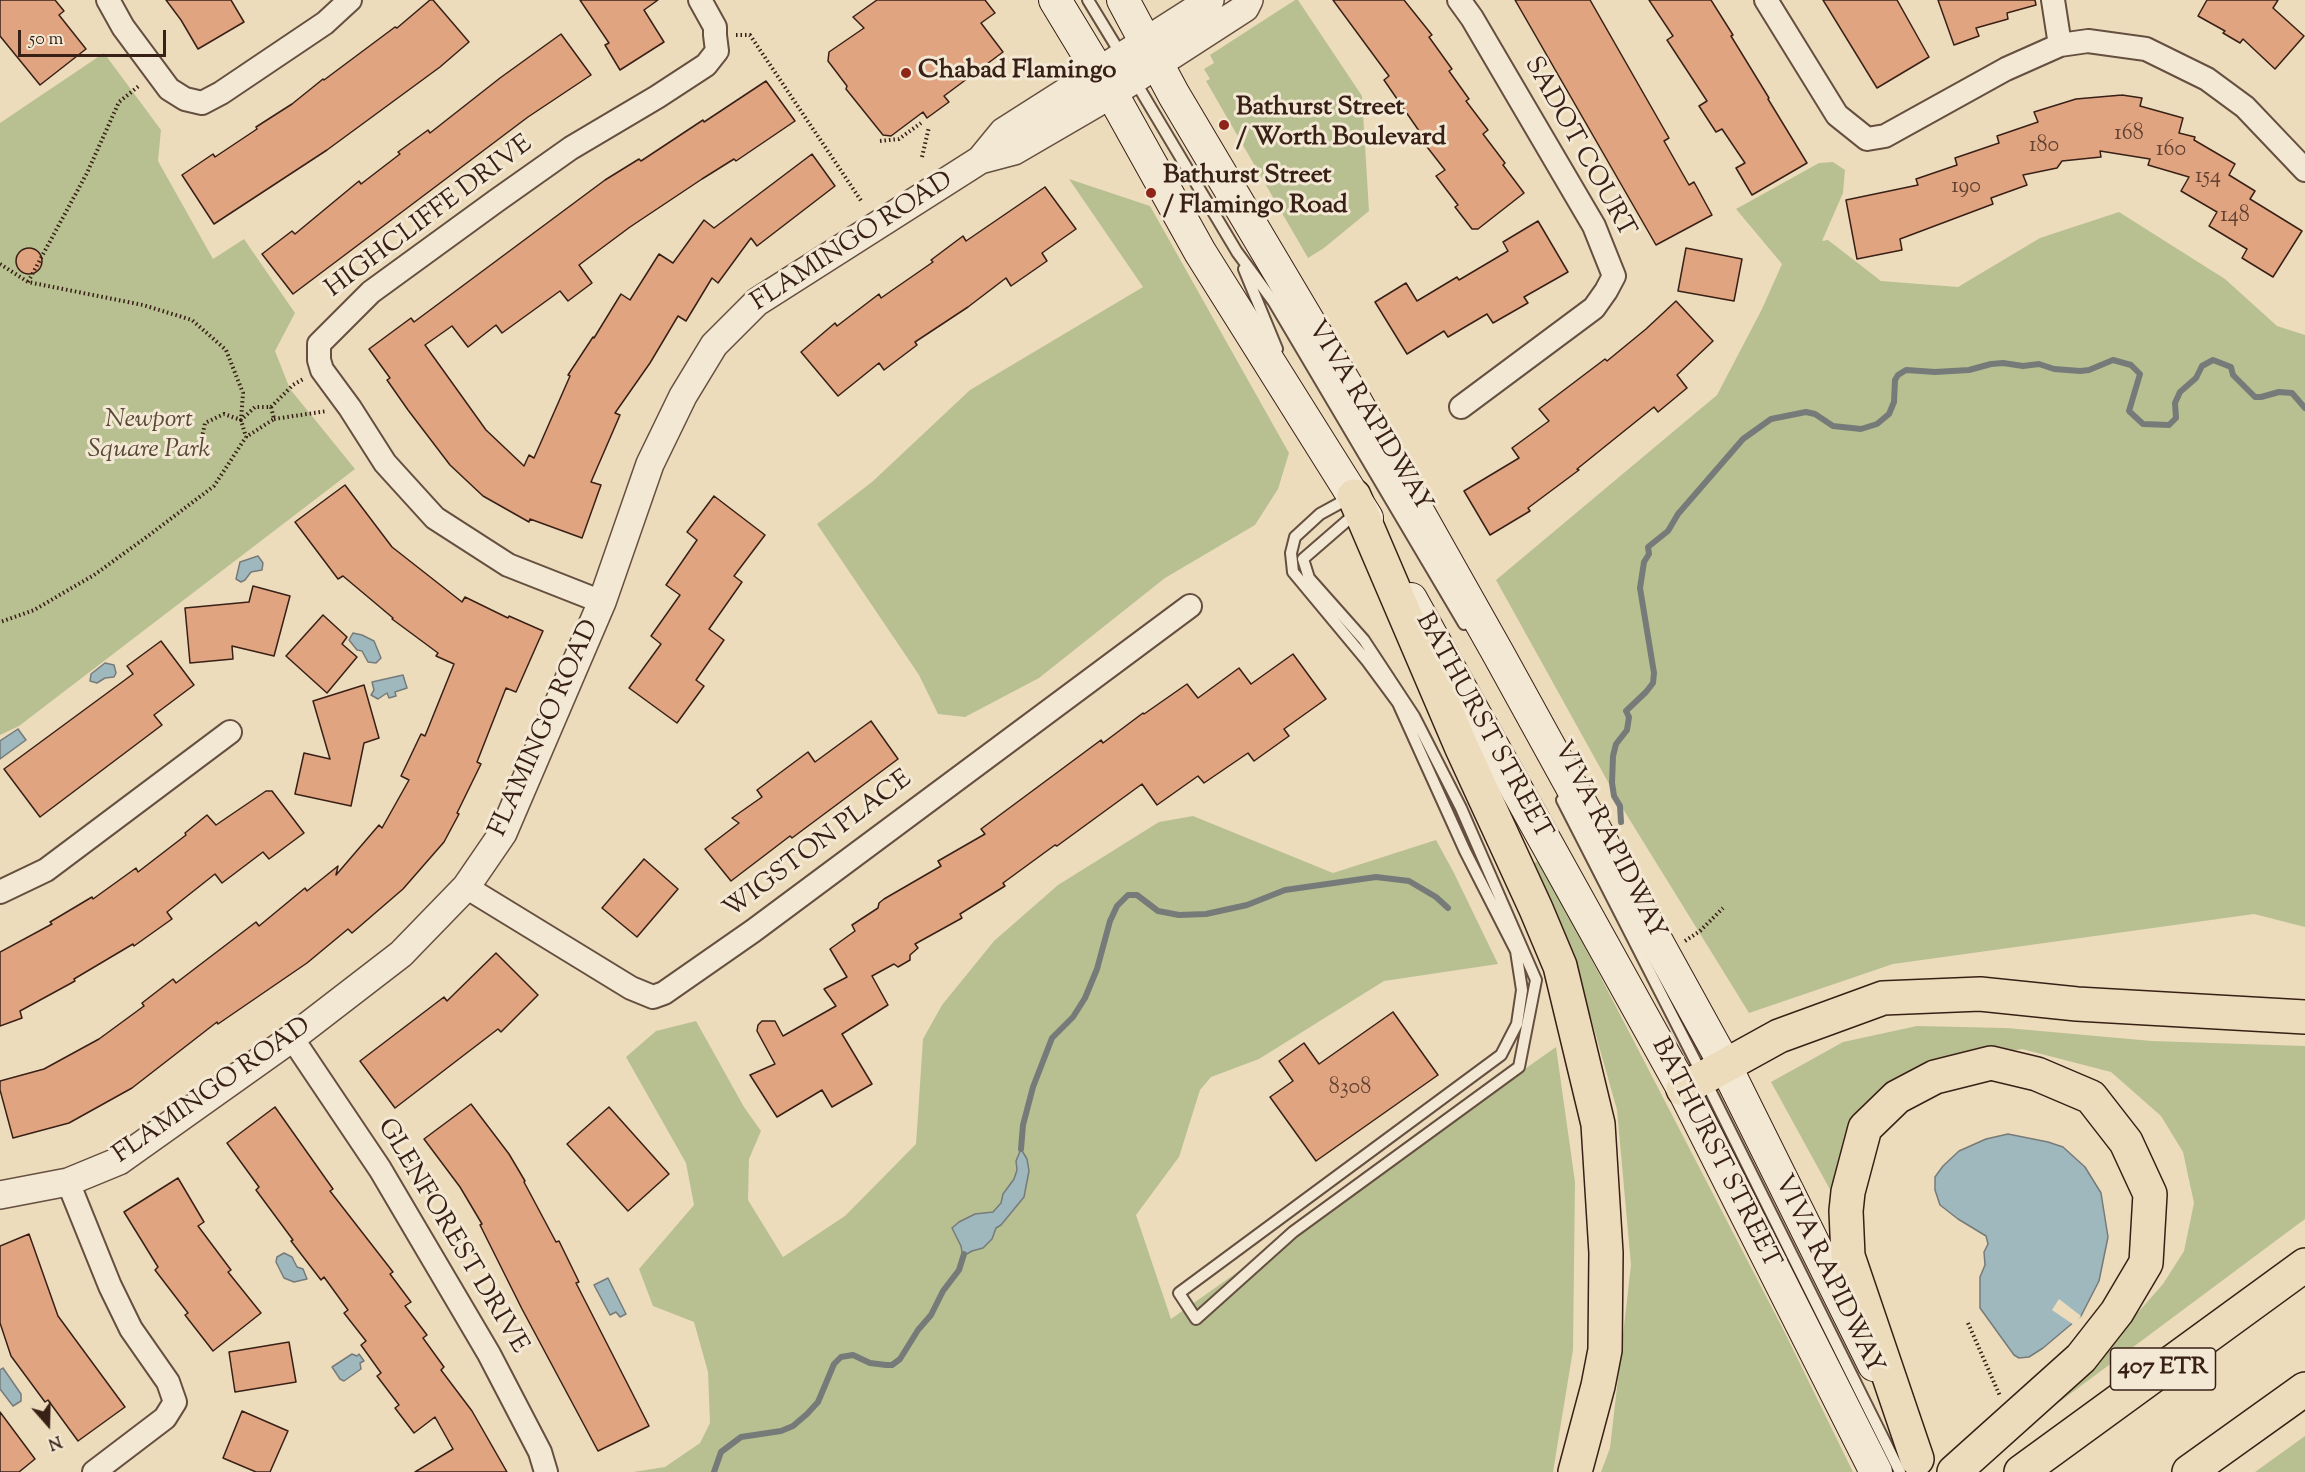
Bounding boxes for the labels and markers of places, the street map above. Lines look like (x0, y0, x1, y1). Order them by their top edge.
place label: Chabad Flamingo (918, 57, 1116, 89)
marker: Chabad Flamingo (899, 66, 913, 80)
place label: Bathurst Street / Worth Boulevard (1236, 94, 1446, 156)
marker: Bathurst Street / Worth Boulevard (1217, 118, 1231, 132)
place label: Bathurst Street / Flamingo Road (1163, 162, 1348, 224)
marker: Bathurst Street / Flamingo Road (1144, 186, 1158, 200)

